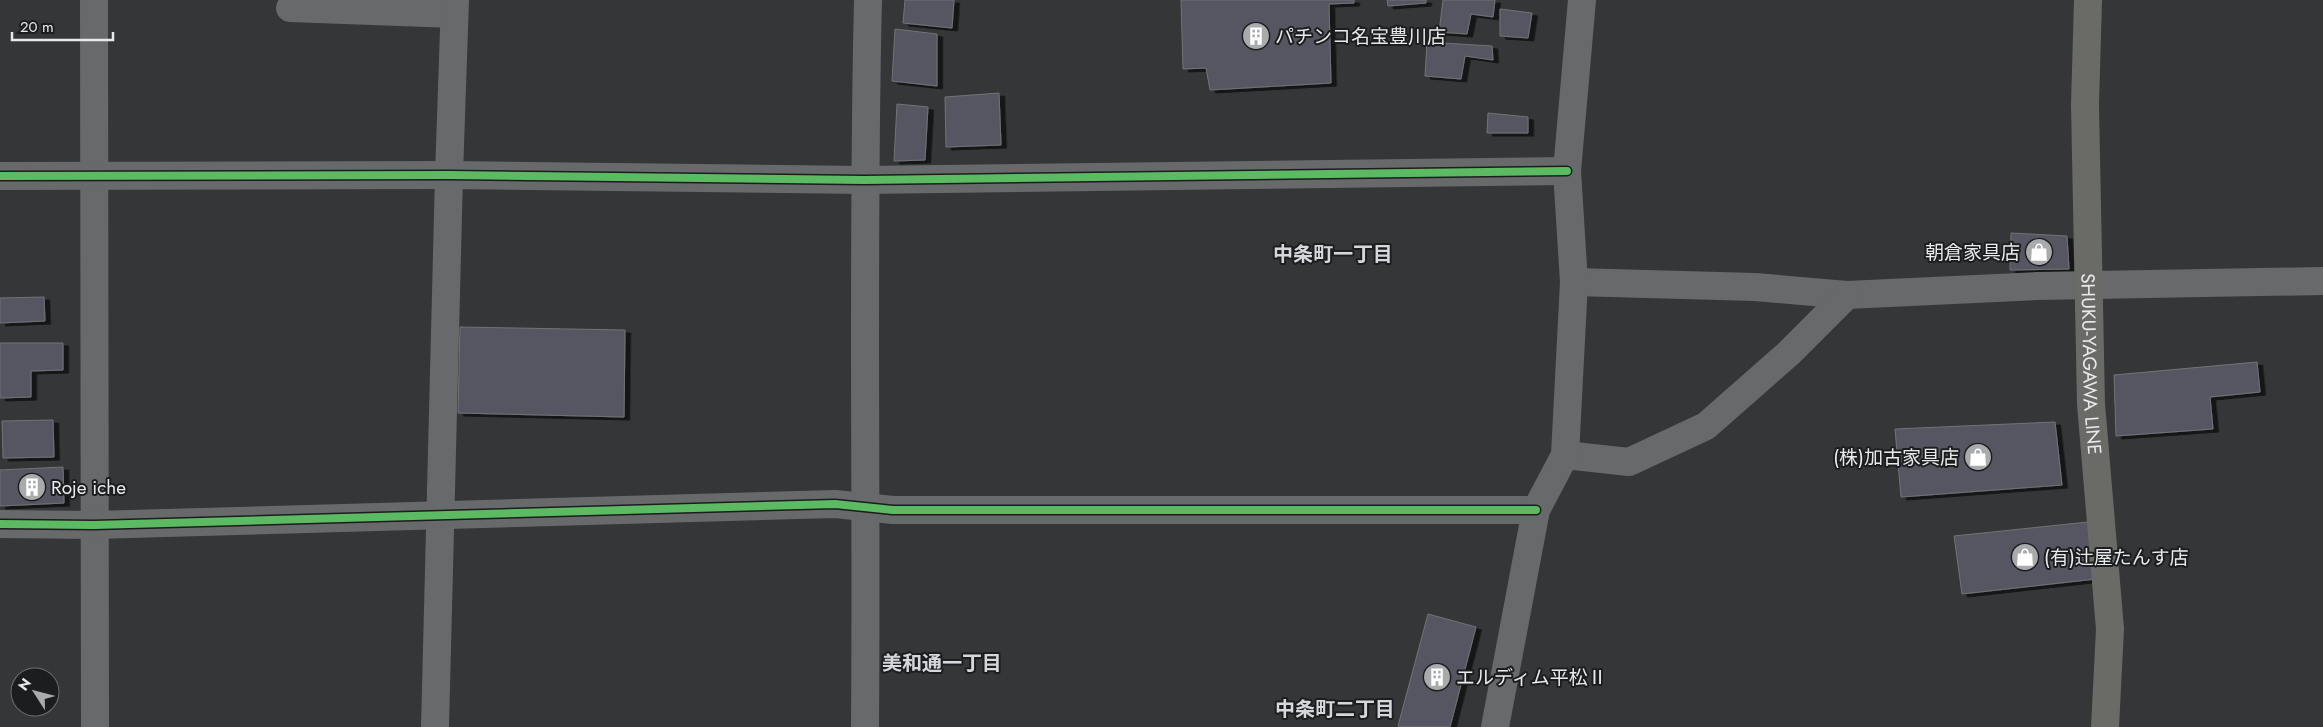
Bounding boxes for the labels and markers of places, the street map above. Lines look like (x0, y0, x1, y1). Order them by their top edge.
building icon: パチンコ名宝豊川店 (1241, 21, 1271, 51)
place label: パチンコ名宝豊川店 (1275, 23, 1446, 50)
shop icon: 朝倉家具店 (2024, 237, 2054, 267)
place label: 朝倉家具店 (1925, 239, 2020, 266)
shop icon: (株)加古家具店 (1963, 442, 1993, 472)
place label: (株)加古家具店 (1833, 444, 1959, 471)
building icon: Roje iche (17, 472, 47, 502)
place label: Roje iche (51, 474, 126, 501)
shop icon: (有)辻屋たんす店 (2010, 542, 2040, 572)
place label: (有)辻屋たんす店 (2044, 544, 2188, 571)
building icon: エルディム平松Ⅱ (1422, 662, 1452, 692)
place label: エルディム平松Ⅱ (1456, 664, 1607, 691)

